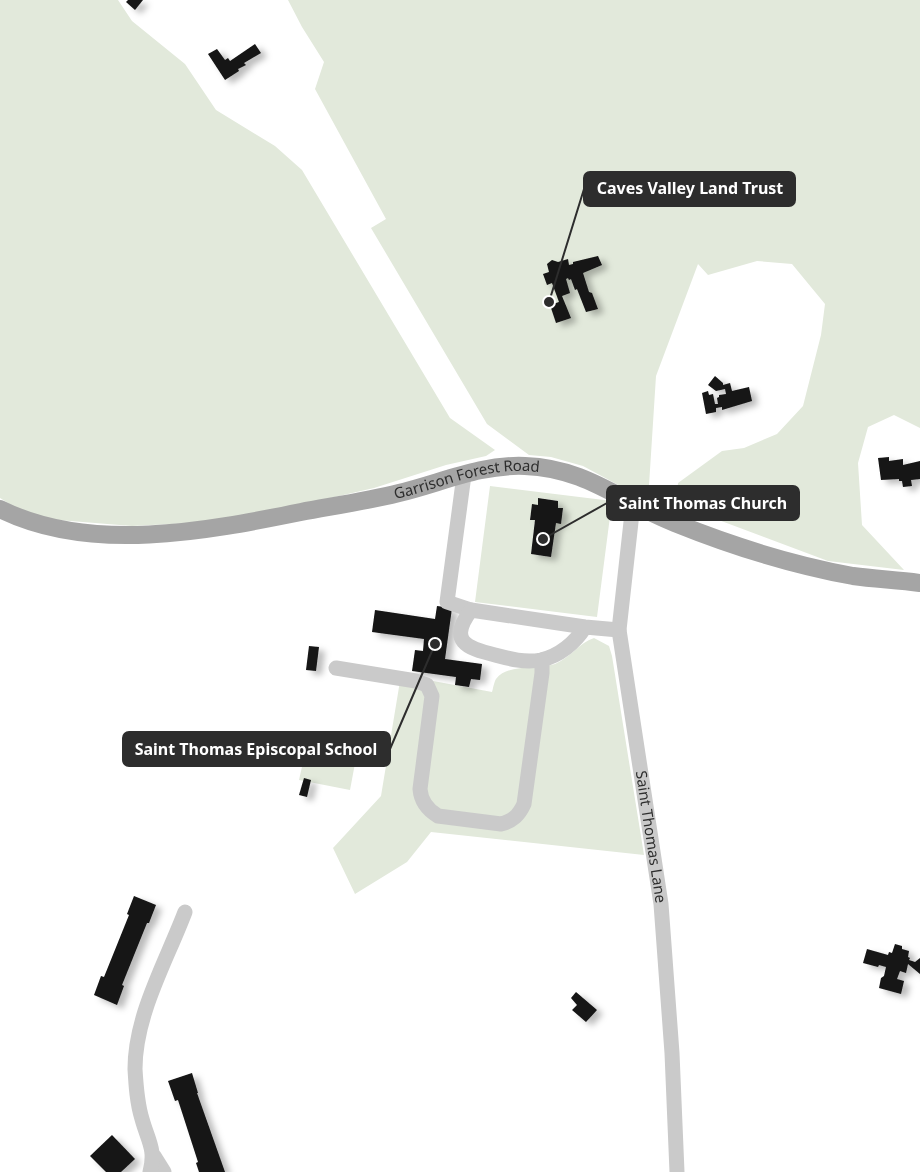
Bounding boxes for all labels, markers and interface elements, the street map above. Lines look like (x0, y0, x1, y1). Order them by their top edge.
callout: Caves Valley Land Trust (584, 172, 795, 206)
text: Caves Valley Land Trust (597, 177, 783, 199)
street label: Garrison Forest Road (392, 455, 541, 503)
callout: Saint Thomas Church (607, 486, 799, 520)
text: Saint Thomas Church (619, 492, 787, 514)
callout: Saint Thomas Episcopal School (123, 732, 390, 766)
text: Saint Thomas Episcopal School (135, 738, 377, 760)
street label: Saint Thomas Lane (632, 769, 672, 904)

